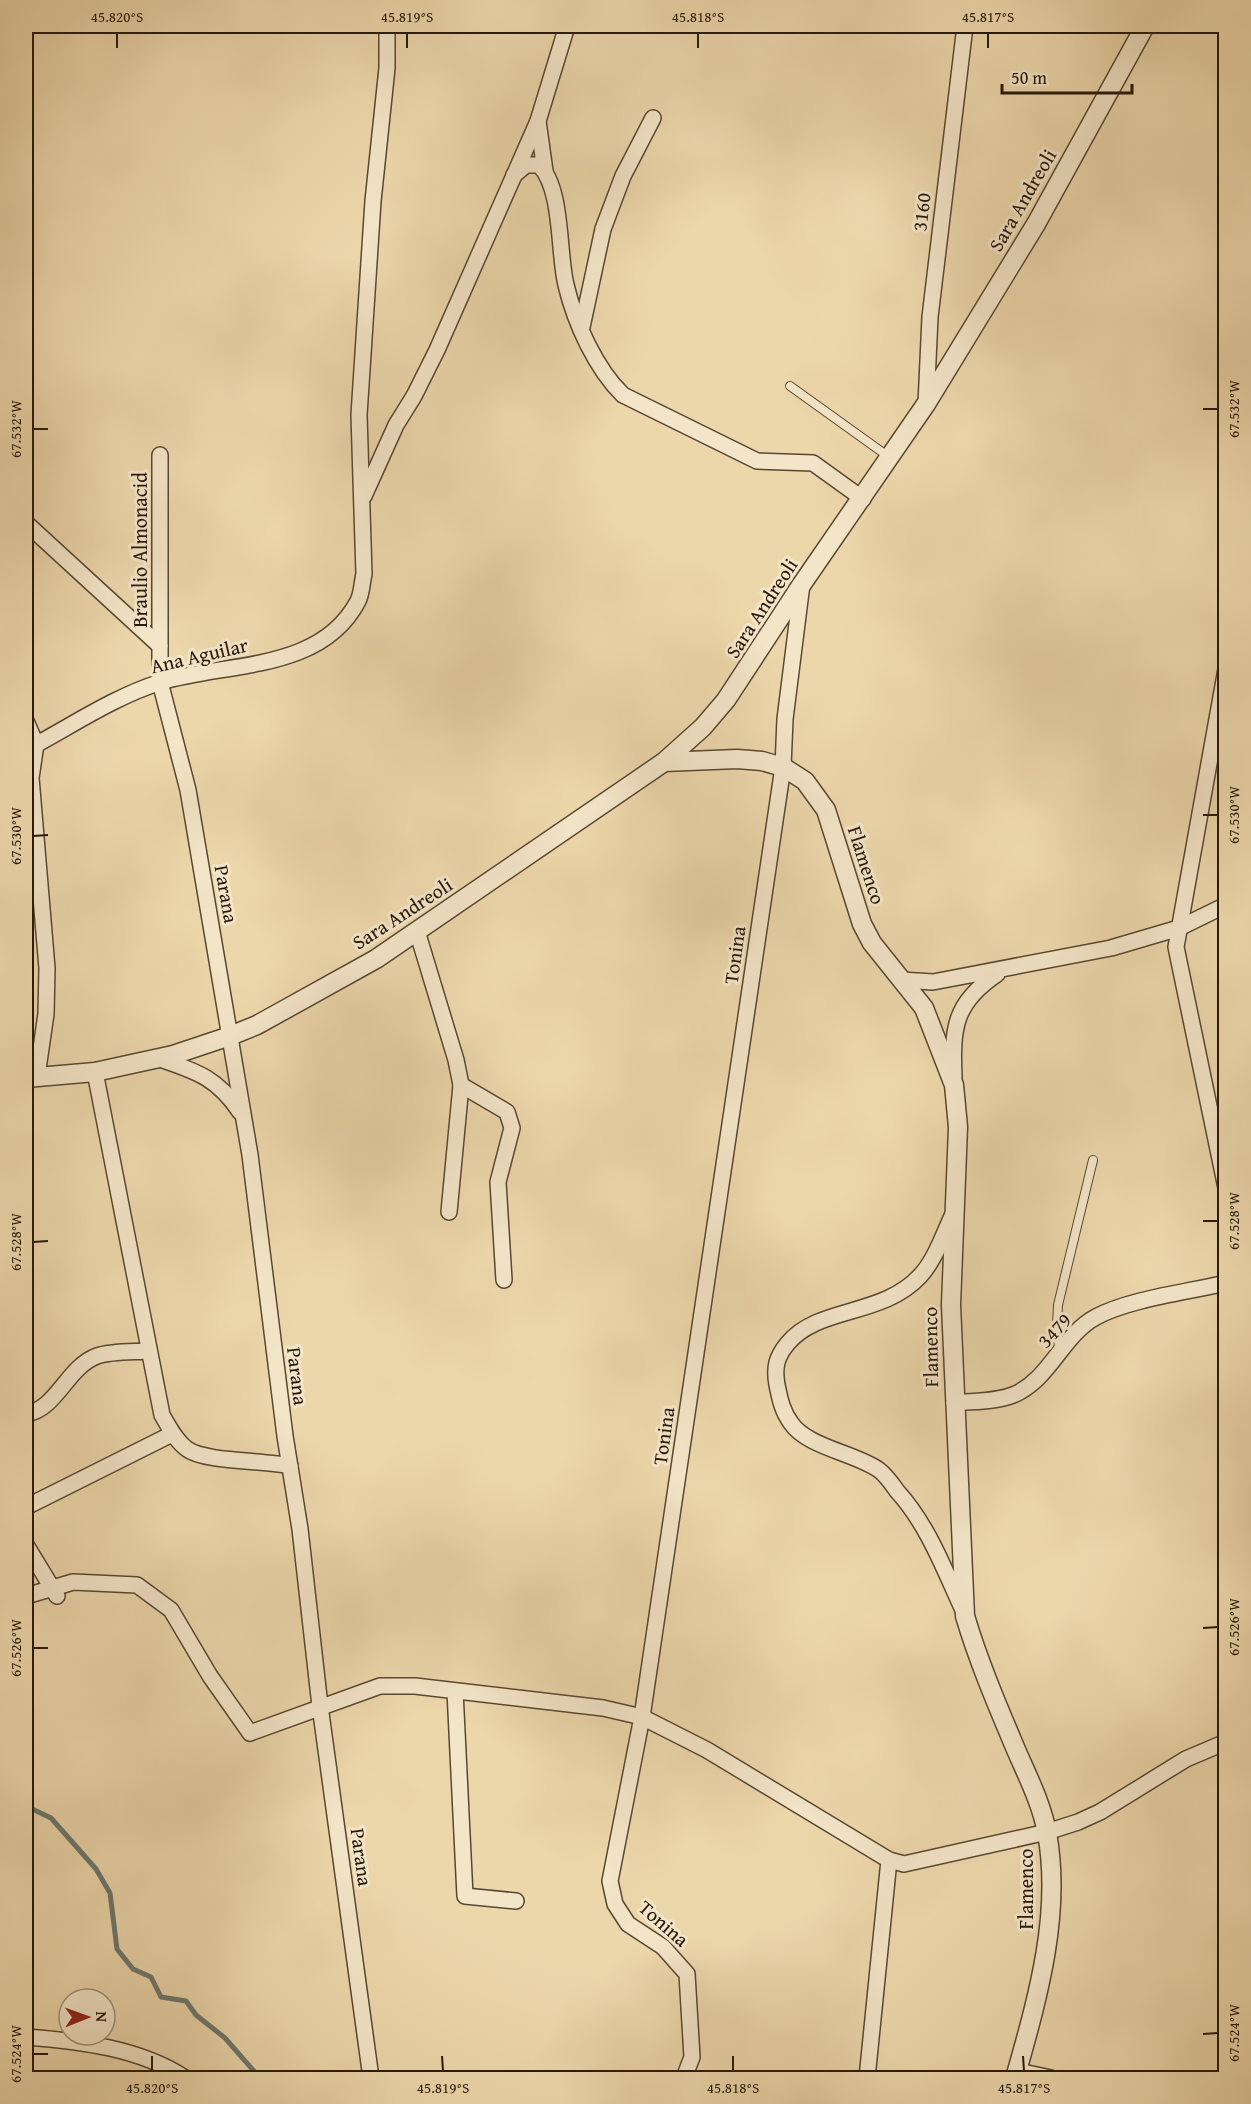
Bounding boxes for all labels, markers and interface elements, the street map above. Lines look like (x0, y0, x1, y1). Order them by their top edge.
text: 45.820°S (91, 6, 143, 27)
text: 45.819°S (381, 6, 433, 27)
text: 45.818°S (672, 6, 724, 27)
text: 45.817°S (962, 6, 1014, 27)
scale bar (1002, 57, 1132, 95)
text: 50 m (1011, 64, 1047, 91)
street label: Sara Andreoli (981, 143, 1063, 257)
street label: 3160 (904, 191, 938, 233)
text: 67.532°W (1223, 380, 1244, 438)
text: 67.532°W (5, 400, 26, 458)
street label: Braulio Almonacid (125, 472, 154, 628)
street label: Sara Andreoli (718, 552, 804, 664)
street label: Ana Aguilar (147, 630, 251, 680)
text: 67.530°W (1223, 786, 1244, 844)
text: 67.530°W (5, 807, 26, 865)
street label: Flamenco (841, 822, 893, 908)
street label: Parana (208, 863, 246, 926)
street label: Sara Andreoli (346, 870, 458, 956)
street label: Tonina (716, 924, 752, 986)
text: 67.528°W (1223, 1192, 1244, 1250)
text: 67.528°W (5, 1213, 26, 1271)
street label: Flamenco (915, 1306, 945, 1388)
street label: 3479 (1030, 1306, 1078, 1354)
street label: Parana (280, 1345, 316, 1407)
street label: Tonina (645, 1405, 681, 1467)
text: 67.526°W (1223, 1598, 1244, 1656)
text: 67.526°W (5, 1619, 26, 1677)
street label: Parana (344, 1826, 380, 1888)
street label: Flamenco (1011, 1849, 1040, 1929)
street label: Tonina (633, 1893, 696, 1953)
north arrow (57, 1987, 117, 2047)
text: 67.524°W (1223, 2004, 1244, 2062)
text: N (90, 2011, 114, 2023)
text: 67.524°W (5, 2025, 26, 2083)
text: 45.820°S (126, 2077, 178, 2098)
text: 45.819°S (417, 2077, 469, 2098)
text: 45.818°S (707, 2077, 759, 2098)
text: 45.817°S (998, 2077, 1050, 2098)

